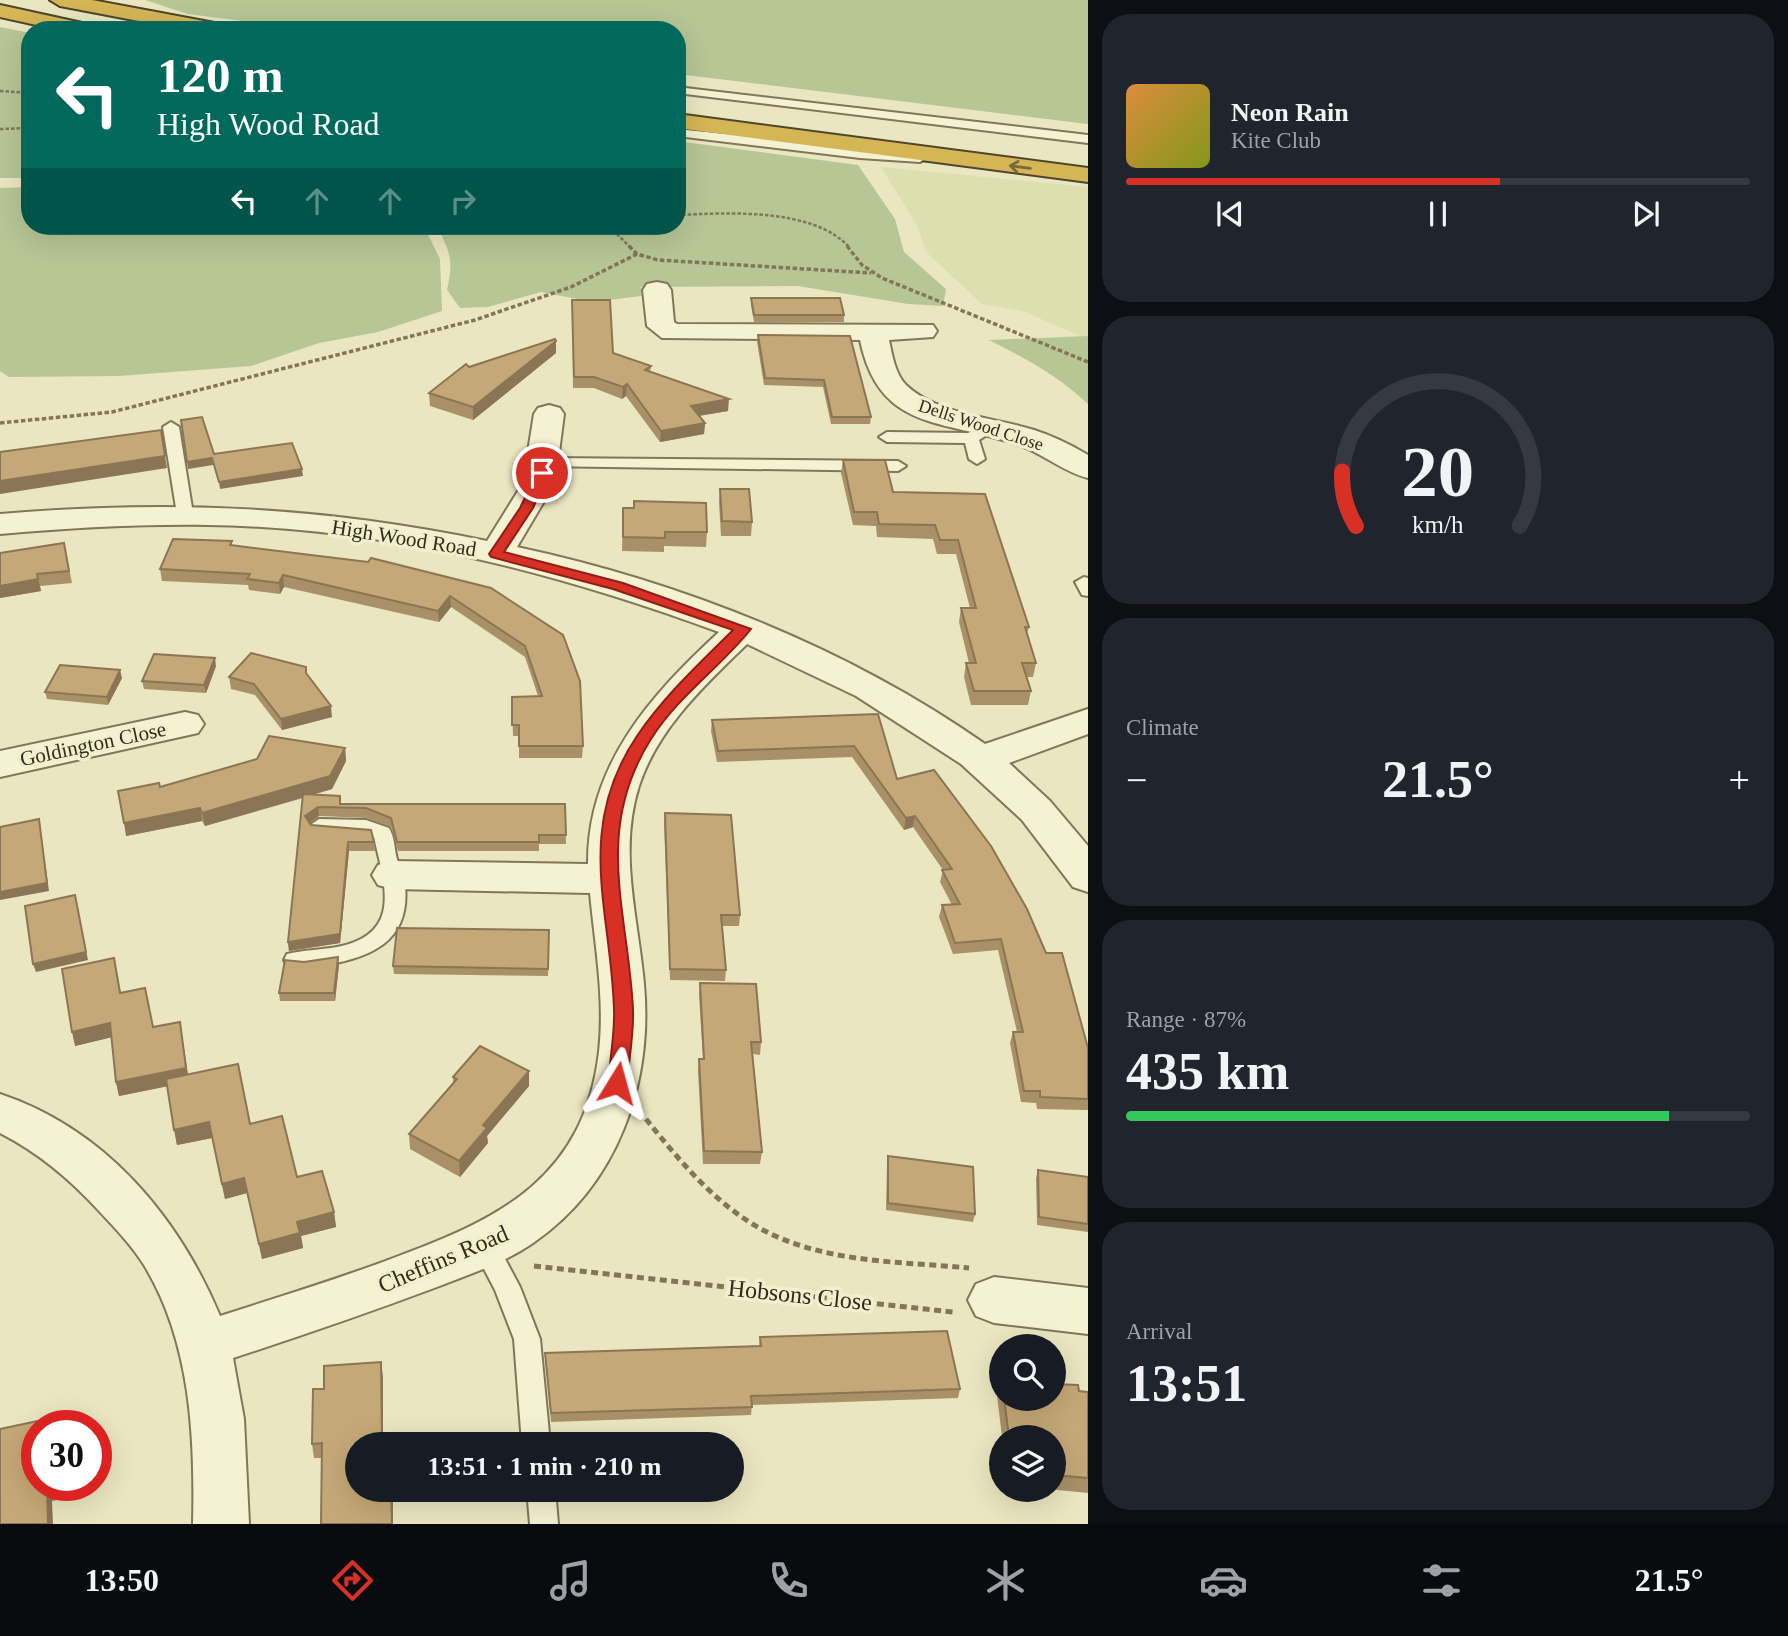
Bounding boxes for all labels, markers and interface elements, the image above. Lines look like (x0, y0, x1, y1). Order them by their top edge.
text: 120 m (157, 48, 284, 103)
icon: left (42, 49, 133, 140)
text: Neon Rain (1231, 98, 1349, 127)
text: High Wood Road (157, 106, 380, 142)
text: Kite Club (1231, 128, 1321, 153)
one-way arrow (1009, 160, 1032, 173)
icon: left (225, 182, 263, 220)
icon: ahead (298, 182, 336, 220)
icon: ahead (371, 182, 409, 220)
icon: right (444, 182, 482, 220)
icon: previous (1211, 195, 1249, 233)
icon: pause (1419, 195, 1457, 233)
icon: next (1627, 195, 1665, 233)
street label: Dells Wood Close (916, 395, 1046, 455)
text: 20 (1402, 431, 1474, 512)
pin (512, 443, 572, 503)
icon: arrive (523, 454, 561, 492)
text: km/h (1412, 511, 1464, 538)
street label: High Wood Road (330, 515, 479, 561)
text: Climate (1126, 715, 1199, 740)
street label: Goldington Close (18, 717, 168, 771)
text: 21.5° (1382, 751, 1494, 808)
text: − (1126, 759, 1147, 801)
text: + (1729, 759, 1750, 801)
text: Range · 87% (1126, 1007, 1246, 1032)
text: 435 km (1126, 1043, 1289, 1100)
position arrow (580, 1046, 654, 1120)
street label: Cheffins Road (374, 1220, 512, 1298)
street label: Hobsons Close (727, 1275, 873, 1315)
text: Arrival (1126, 1319, 1192, 1344)
map controls (989, 1334, 1066, 1502)
button: search (989, 1334, 1066, 1411)
text: 13:51 (1126, 1355, 1247, 1412)
speed limit sign: 30 (21, 1410, 112, 1501)
button: layers (989, 1425, 1066, 1502)
text: 13:51 · 1 min · 210 m (428, 1452, 662, 1481)
icon: directions (328, 1556, 377, 1605)
icon: music (546, 1556, 595, 1605)
icon: phone (764, 1556, 813, 1605)
icon: climate (981, 1556, 1030, 1605)
icon: car (1199, 1556, 1248, 1605)
icon: filters (1417, 1556, 1466, 1605)
text: 13:50 (84, 1562, 159, 1598)
text: 21.5° (1635, 1562, 1704, 1598)

